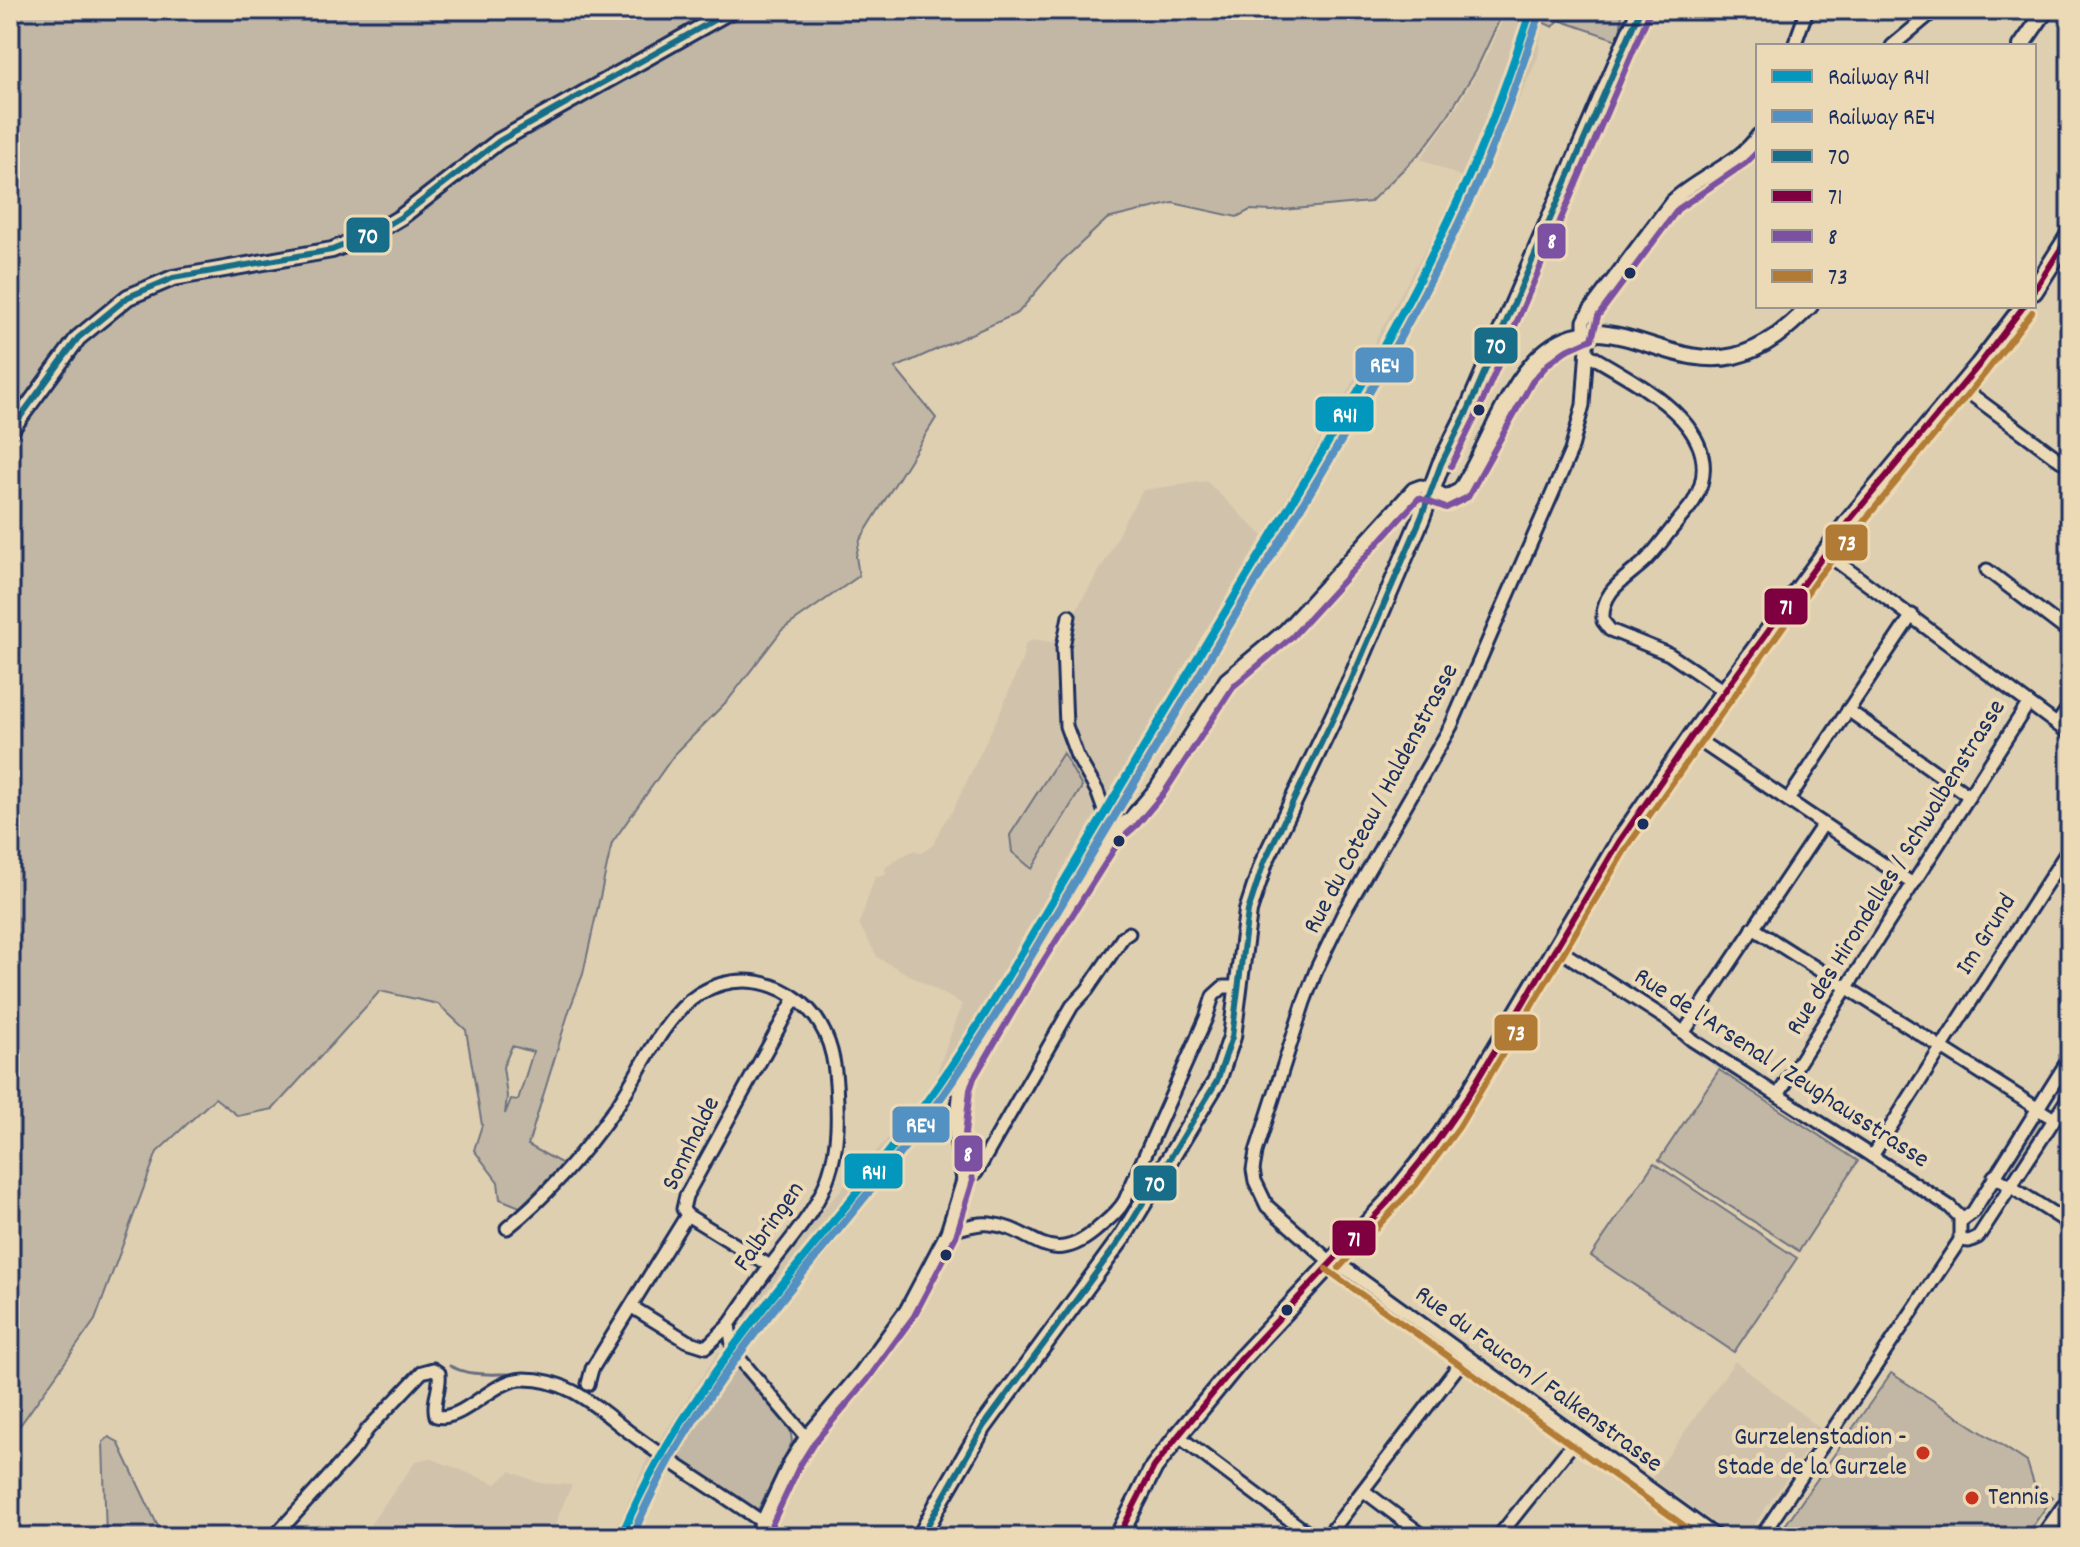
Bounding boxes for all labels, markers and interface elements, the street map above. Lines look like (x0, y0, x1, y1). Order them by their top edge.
legend (1756, 44, 2036, 308)
text: Railway R41 (1828, 62, 1930, 96)
text: Railway RE4 (1828, 102, 1936, 136)
text: 70 (1828, 142, 1850, 176)
text: 71 (1828, 182, 1842, 216)
line badge: 70 (345, 216, 391, 254)
line badge: 8 (1536, 222, 1567, 260)
text: 8 (1828, 222, 1838, 256)
text: 70 (358, 223, 378, 254)
text: 8 (1548, 228, 1557, 259)
text: 73 (1828, 262, 1848, 296)
unlabelled marker (1622, 265, 1638, 281)
line badge: 70 (1473, 326, 1519, 365)
text: 70 (1486, 333, 1506, 364)
line badge: RE4 (1354, 346, 1415, 384)
text: RE4 (1370, 352, 1400, 383)
line badge: R41 (1314, 395, 1375, 433)
text: R41 (1333, 402, 1357, 433)
unlabelled marker (1471, 402, 1487, 418)
line badge: 73 (1824, 523, 1869, 562)
text: 73 (1838, 530, 1856, 561)
line badge: 71 (1763, 587, 1809, 626)
text: 71 (1779, 594, 1793, 625)
street label: Rue du Coteau / Haldenstrasse (1295, 657, 1469, 941)
street label: Rue des Hirondelles / Schwalbenstrasse (1778, 693, 2016, 1043)
unlabelled marker (1635, 816, 1651, 832)
unlabelled marker (1111, 833, 1127, 849)
street label: Im Grund (1947, 887, 2027, 983)
street label: Rue de l'Arsenal / Zeughausstrasse (1626, 959, 1936, 1179)
line badge: 73 (1493, 1013, 1539, 1052)
text: 73 (1507, 1020, 1525, 1051)
street label: Sonnhalde (653, 1091, 731, 1197)
line badge: RE4 (891, 1105, 951, 1144)
text: RE4 (906, 1112, 936, 1143)
line badge: 8 (953, 1134, 984, 1173)
text: 8 (964, 1141, 973, 1172)
line badge: R41 (843, 1152, 904, 1190)
text: R41 (862, 1159, 886, 1190)
line badge: 70 (1132, 1164, 1178, 1202)
text: 70 (1145, 1171, 1165, 1202)
street label: Falbringen (725, 1174, 815, 1280)
line badge: 71 (1331, 1219, 1377, 1257)
text: 71 (1347, 1226, 1361, 1257)
unlabelled marker (938, 1247, 954, 1263)
street label: Rue du Faucon / Falkenstrasse (1406, 1277, 1670, 1483)
unlabelled marker (1279, 1302, 1295, 1318)
place label: Gurzelenstadion - Stade de la Gurzele (1717, 1420, 1907, 1487)
marker: Gurzelenstadion - Stade de la Gurzele (1914, 1444, 1932, 1462)
place label: Tennis (1988, 1480, 2050, 1517)
marker: Tennis (1963, 1489, 1981, 1507)

